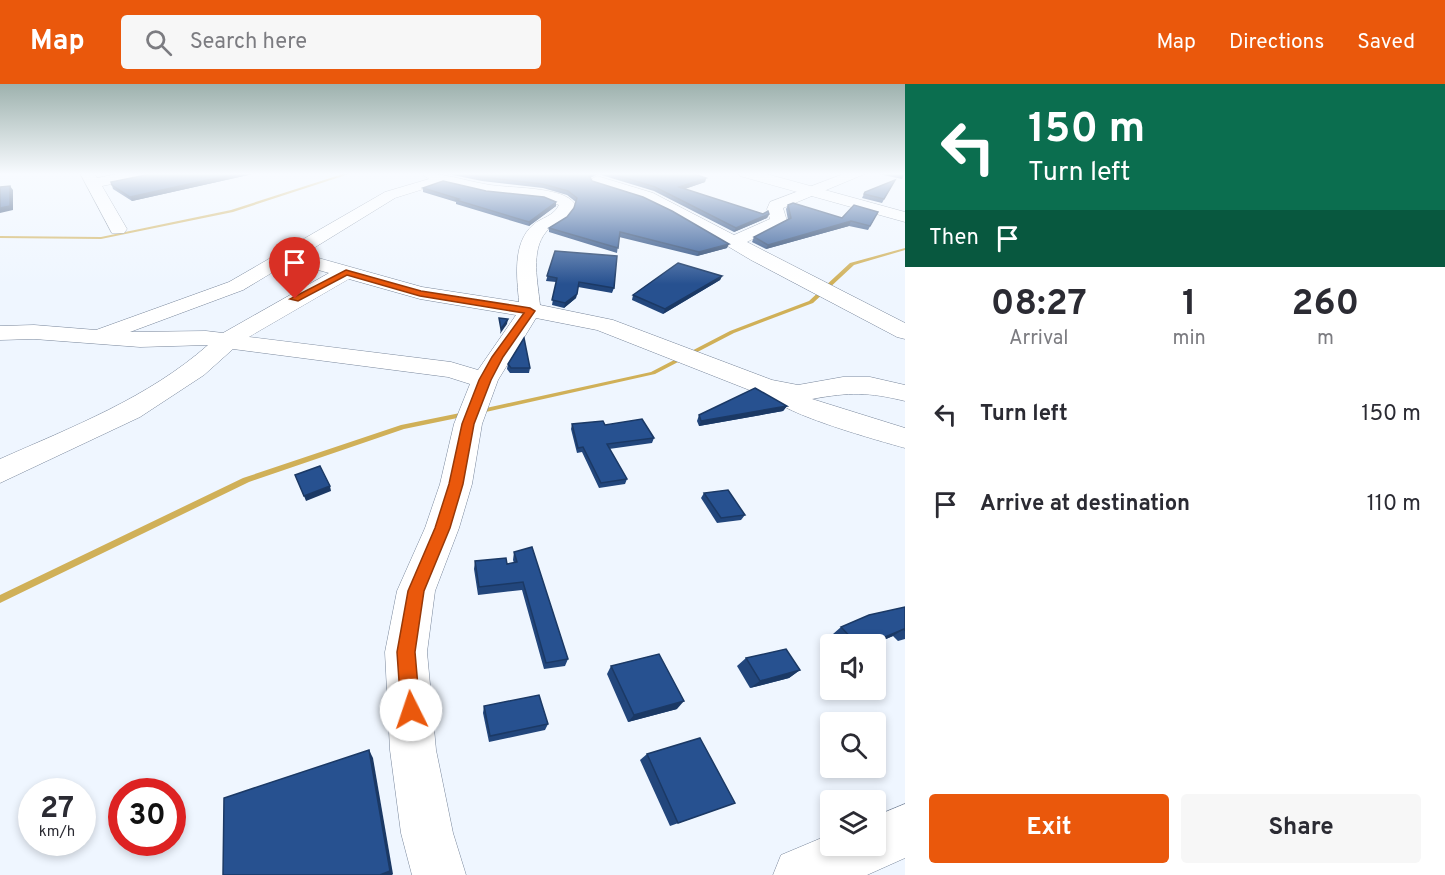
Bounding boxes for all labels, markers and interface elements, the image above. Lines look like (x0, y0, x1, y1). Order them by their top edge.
search box (121, 15, 541, 69)
text: Map (30, 24, 85, 60)
icon: search (142, 26, 175, 59)
text: Search here (190, 29, 307, 56)
text: Map (1156, 29, 1196, 56)
text: Directions (1229, 29, 1324, 56)
text: Saved (1357, 29, 1415, 56)
text: 150 m (1028, 104, 1145, 157)
icon: left (929, 108, 1007, 186)
text: Turn left (1028, 156, 1130, 190)
icon: arrive (991, 222, 1024, 255)
text: Then (929, 225, 979, 252)
pin (269, 237, 320, 299)
icon: arrive (278, 246, 311, 279)
text: 08:27 (991, 282, 1087, 328)
text: 1 (1182, 282, 1196, 328)
text: 260 (1291, 282, 1359, 328)
text: Arrival (1009, 326, 1069, 352)
text: min (1172, 326, 1206, 352)
text: m (1317, 326, 1334, 352)
icon: left (929, 398, 962, 431)
text: Turn left (980, 401, 1068, 428)
text: 150 m (1361, 401, 1421, 428)
icon: arrive (929, 488, 962, 521)
text: Arrive at destination (980, 491, 1190, 518)
text: 110 m (1367, 491, 1421, 518)
map controls (820, 634, 886, 856)
button: sound (820, 634, 886, 700)
position arrow (379, 678, 443, 742)
button: search (820, 712, 886, 778)
speed limit sign: 30 (108, 778, 186, 856)
button: layers (820, 790, 886, 856)
text: 27 (40, 791, 74, 828)
button: Exit (929, 794, 1169, 863)
button: Share (1181, 794, 1421, 863)
text: km/h (39, 823, 75, 842)

